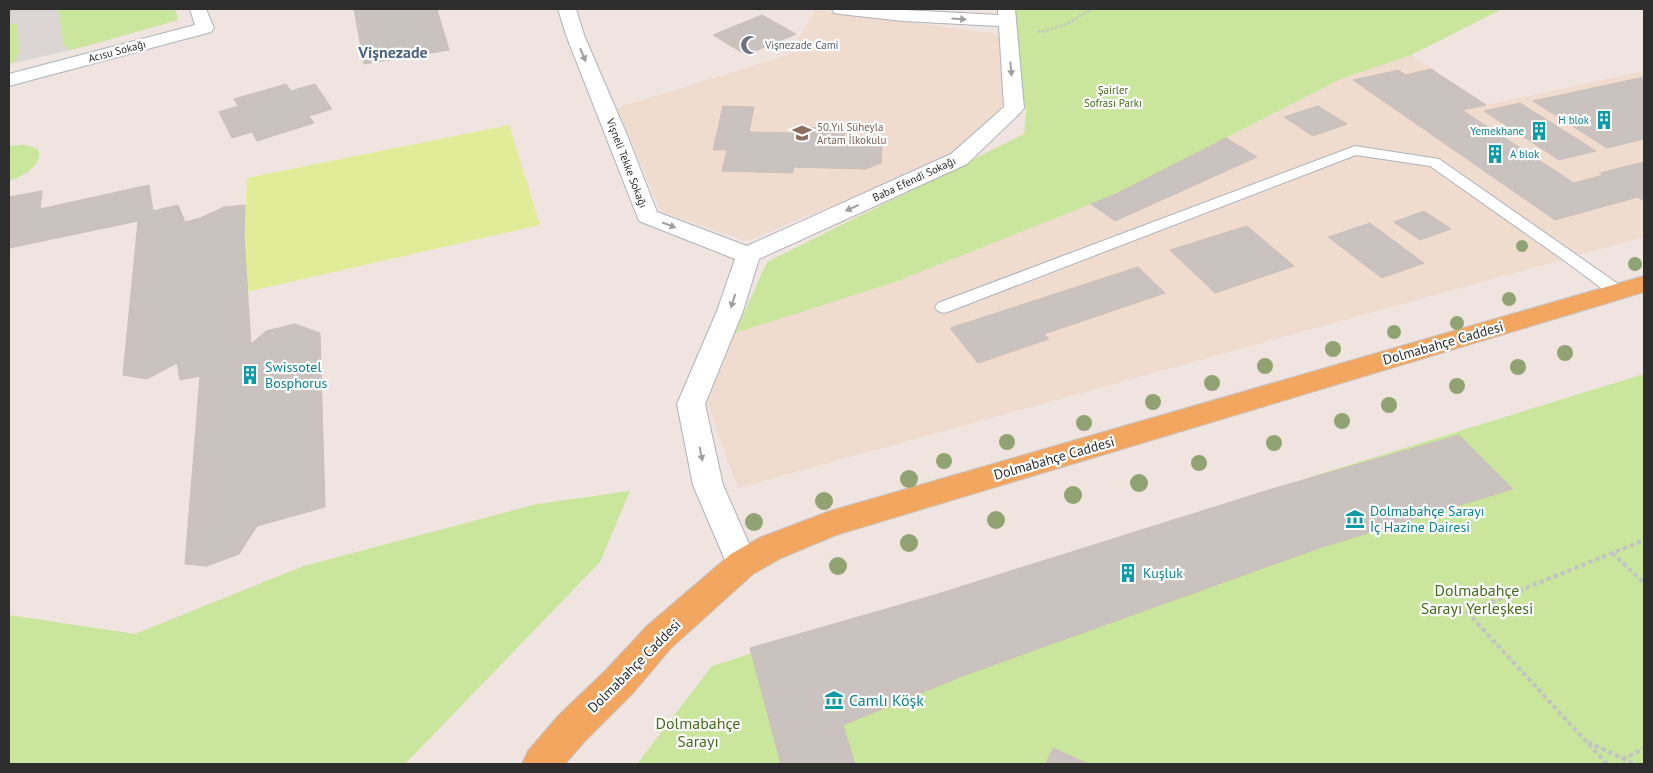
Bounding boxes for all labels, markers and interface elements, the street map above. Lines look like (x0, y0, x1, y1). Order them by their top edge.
one-way arrow (951, 15, 967, 23)
mosque icon: Vişnezade Cami (739, 34, 761, 56)
street label: Acısu Sokağı (87, 37, 147, 65)
place label: Vişnezade Cami (764, 38, 839, 52)
district label: Vişnezade (357, 42, 428, 62)
one-way arrow (580, 48, 588, 62)
one-way arrow (1007, 62, 1015, 78)
park label: Şairler Sofrası Parkı (1084, 83, 1142, 110)
building icon: H blok (1593, 109, 1615, 131)
place label: H blok (1558, 113, 1590, 127)
street label: Vişneli Tekke Sokağı (603, 115, 651, 210)
place label: 50.Yıl Süheyla Artam İlkokulu (817, 120, 886, 147)
building icon: Yemekhane (1528, 120, 1550, 142)
school or university icon: 50.Yıl Süheyla Artam İlkokulu (791, 122, 813, 144)
place label: Yemekhane (1470, 124, 1524, 138)
building icon: A blok (1484, 143, 1506, 165)
place label: A blok (1510, 147, 1540, 161)
street label: Baba Efendi Sokağı (870, 154, 958, 204)
one-way arrow (845, 204, 859, 212)
one-way arrow (662, 221, 677, 229)
one-way arrow (729, 294, 737, 309)
street label: Dolmabahçe Caddesi (1381, 317, 1505, 369)
place label: Swissotel Bosphorus (265, 358, 328, 392)
building icon: Swissotel Bosphorus (239, 364, 261, 386)
street label: Dolmabahçe Caddesi (992, 432, 1116, 484)
one-way arrow (698, 447, 706, 463)
place label: Dolmabahçe Sarayı İç Hazine Dairesi (1370, 502, 1484, 536)
museum icon: Dolmabahçe Sarayı İç Hazine Dairesi (1344, 508, 1366, 530)
building icon: Kuşluk (1117, 562, 1139, 584)
place label: Kuşluk (1143, 564, 1183, 582)
park label: Dolmabahçe Sarayı Yerleşkesi (1421, 580, 1533, 618)
street label: Dolmabahçe Caddesi (584, 616, 684, 716)
museum icon: Camlı Köşk (823, 689, 845, 711)
place label: Camlı Köşk (849, 690, 924, 710)
park label: Dolmabahçe Sarayı (656, 713, 740, 751)

